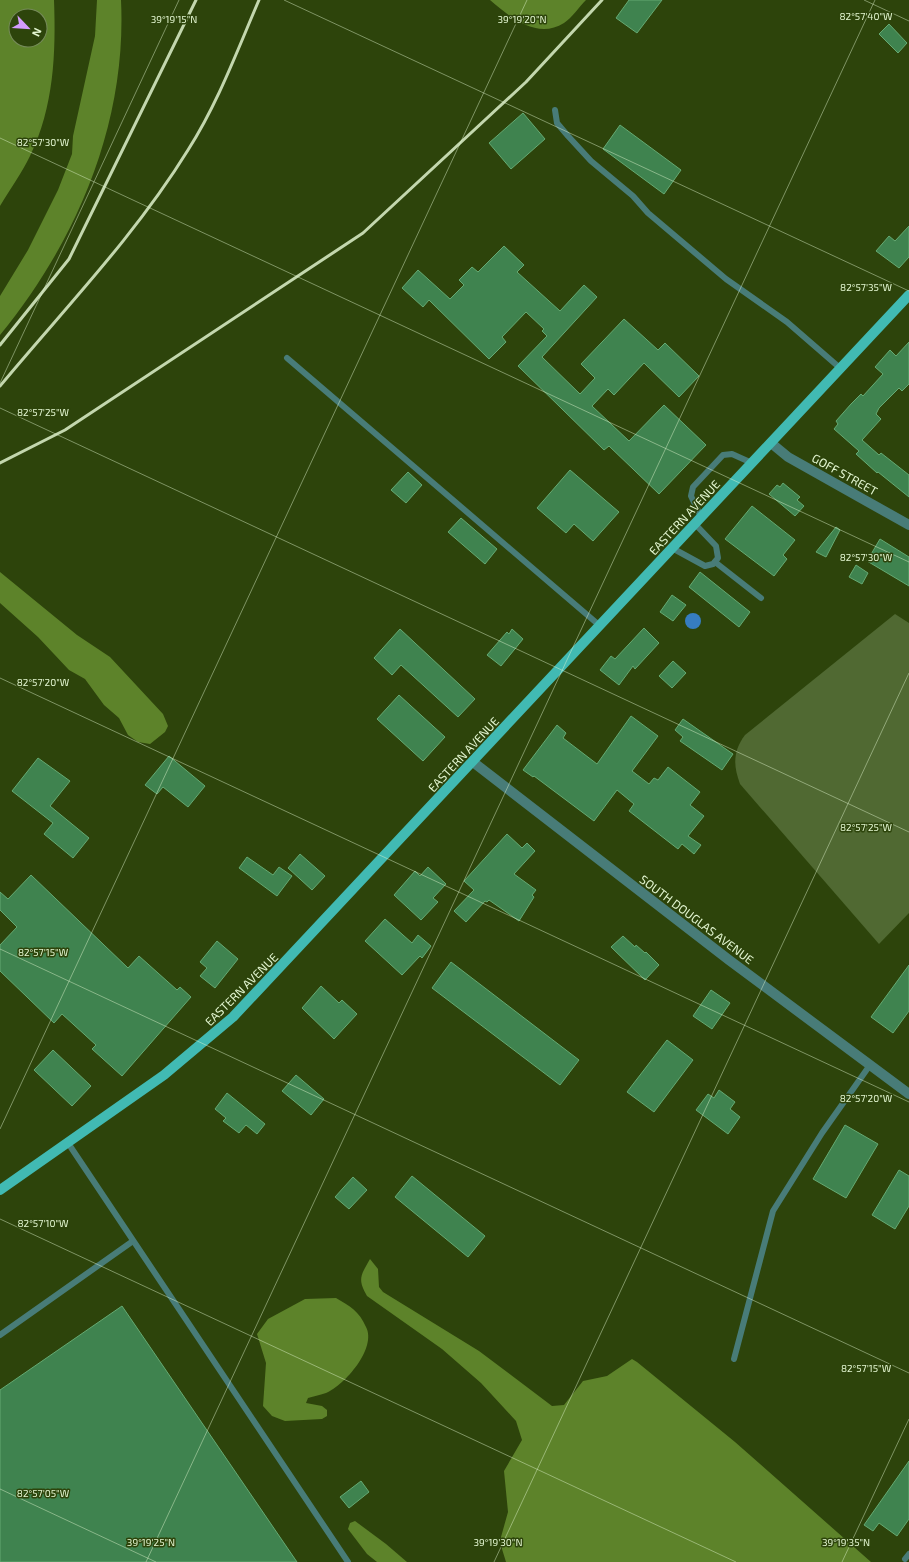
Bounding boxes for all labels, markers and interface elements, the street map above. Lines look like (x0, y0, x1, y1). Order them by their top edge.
north arrow (8, 8, 48, 48)
text: 82°57'40"W (840, 10, 893, 22)
text: 39°19'15"N (151, 13, 197, 25)
text: 39°19'20"N (498, 13, 546, 25)
text: N (30, 26, 45, 39)
text: 82°57'30"W (17, 136, 70, 148)
text: 82°57'35"W (840, 281, 892, 293)
text: 82°57'25"W (17, 406, 69, 418)
street label: GOFF STREET (810, 450, 880, 498)
street label: EASTERN AVENUE (646, 477, 722, 557)
text: 82°57'30"W (840, 551, 893, 563)
text: 82°57'20"W (17, 676, 70, 688)
street label: EASTERN AVENUE (425, 714, 501, 794)
text: 82°57'25"W (840, 821, 892, 833)
street label: SOUTH DOUGLAS AVENUE (637, 872, 757, 967)
text: 82°57'15"W (18, 946, 69, 958)
street label: EASTERN AVENUE (202, 950, 280, 1028)
text: 82°57'20"W (840, 1092, 893, 1104)
text: 82°57'10"W (18, 1217, 69, 1229)
text: 82°57'15"W (841, 1362, 892, 1374)
text: 82°57'05"W (17, 1487, 70, 1499)
text: 39°19'25"N (127, 1536, 175, 1548)
text: 39°19'30"N (474, 1536, 522, 1548)
text: 39°19'35"N (822, 1536, 870, 1548)

